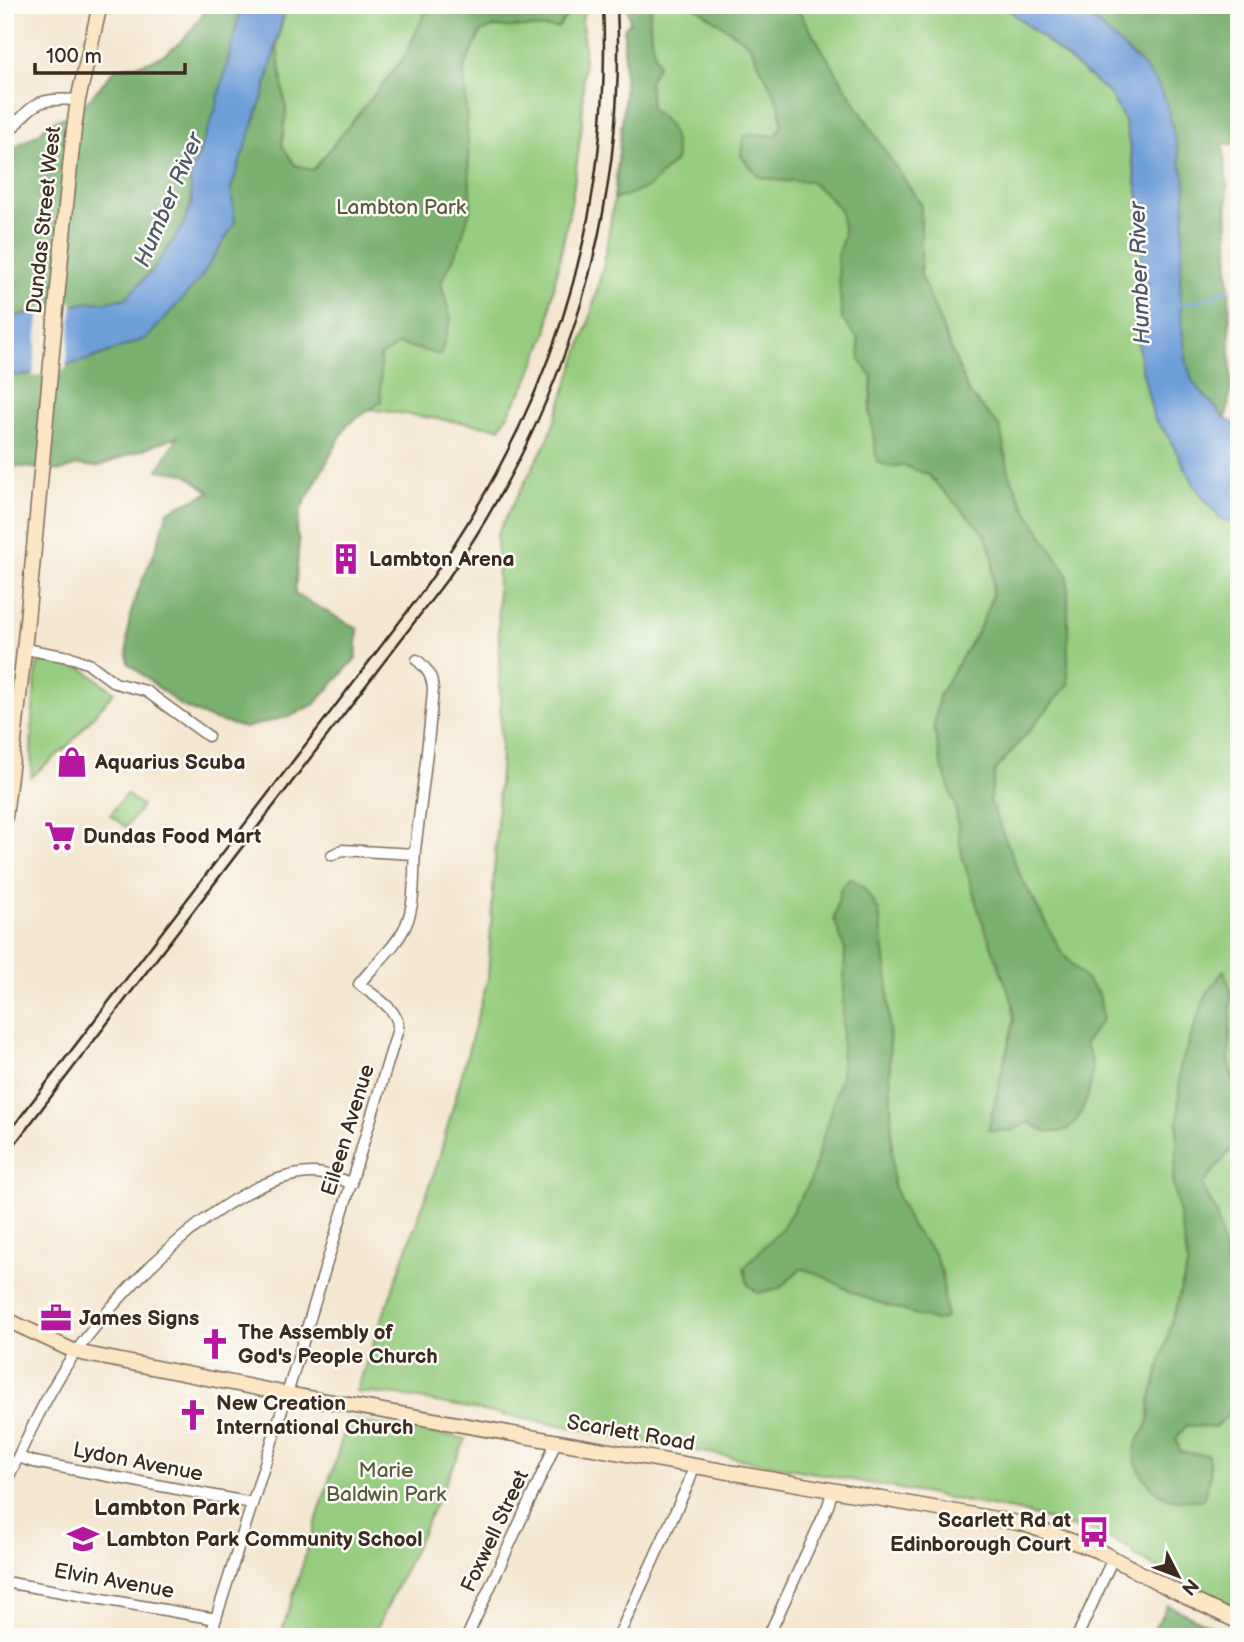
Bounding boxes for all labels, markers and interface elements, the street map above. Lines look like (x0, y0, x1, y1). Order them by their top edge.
scale bar (35, 32, 186, 76)
text: 100 m (46, 44, 102, 69)
street label: Dundas Street West (22, 125, 66, 315)
water label: Humber River (128, 127, 210, 271)
park label: Lambton Park (336, 195, 467, 220)
water label: Humber River (1123, 199, 1156, 345)
building icon: Lambton Arena (329, 542, 363, 576)
place label: Lambton Arena (369, 547, 515, 572)
shop icon: Aquarius Scuba (55, 745, 89, 779)
place label: Aquarius Scuba (94, 750, 245, 775)
supermarket icon: Dundas Food Mart (43, 819, 77, 853)
place label: Dundas Food Mart (83, 824, 261, 849)
street label: Eileen Avenue (316, 1061, 380, 1199)
office icon: James Signs (39, 1301, 73, 1335)
place label: James Signs (79, 1306, 199, 1331)
place label: The Assembly of God's People Church (238, 1320, 438, 1369)
church icon: The Assembly of God's People Church (198, 1327, 232, 1361)
place label: New Creation International Church (216, 1391, 414, 1440)
church icon: New Creation International Church (176, 1398, 210, 1432)
street label: Scarlett Road (565, 1409, 697, 1457)
street label: Lydon Avenue (71, 1437, 205, 1487)
park label: Marie Baldwin Park (326, 1458, 447, 1507)
street label: Foxwell Street (456, 1466, 534, 1596)
district label: Lambton Park (94, 1494, 240, 1522)
place label: Scarlett Rd at Edinborough Court (890, 1508, 1071, 1557)
bus stop icon: Scarlett Rd at Edinborough Court (1077, 1515, 1111, 1549)
school or university icon: Lambton Park Community School (66, 1522, 100, 1556)
place label: Lambton Park Community School (106, 1527, 423, 1552)
north arrow (1142, 1540, 1212, 1610)
street label: Elvin Avenue (52, 1558, 176, 1604)
text: N (1176, 1573, 1203, 1599)

